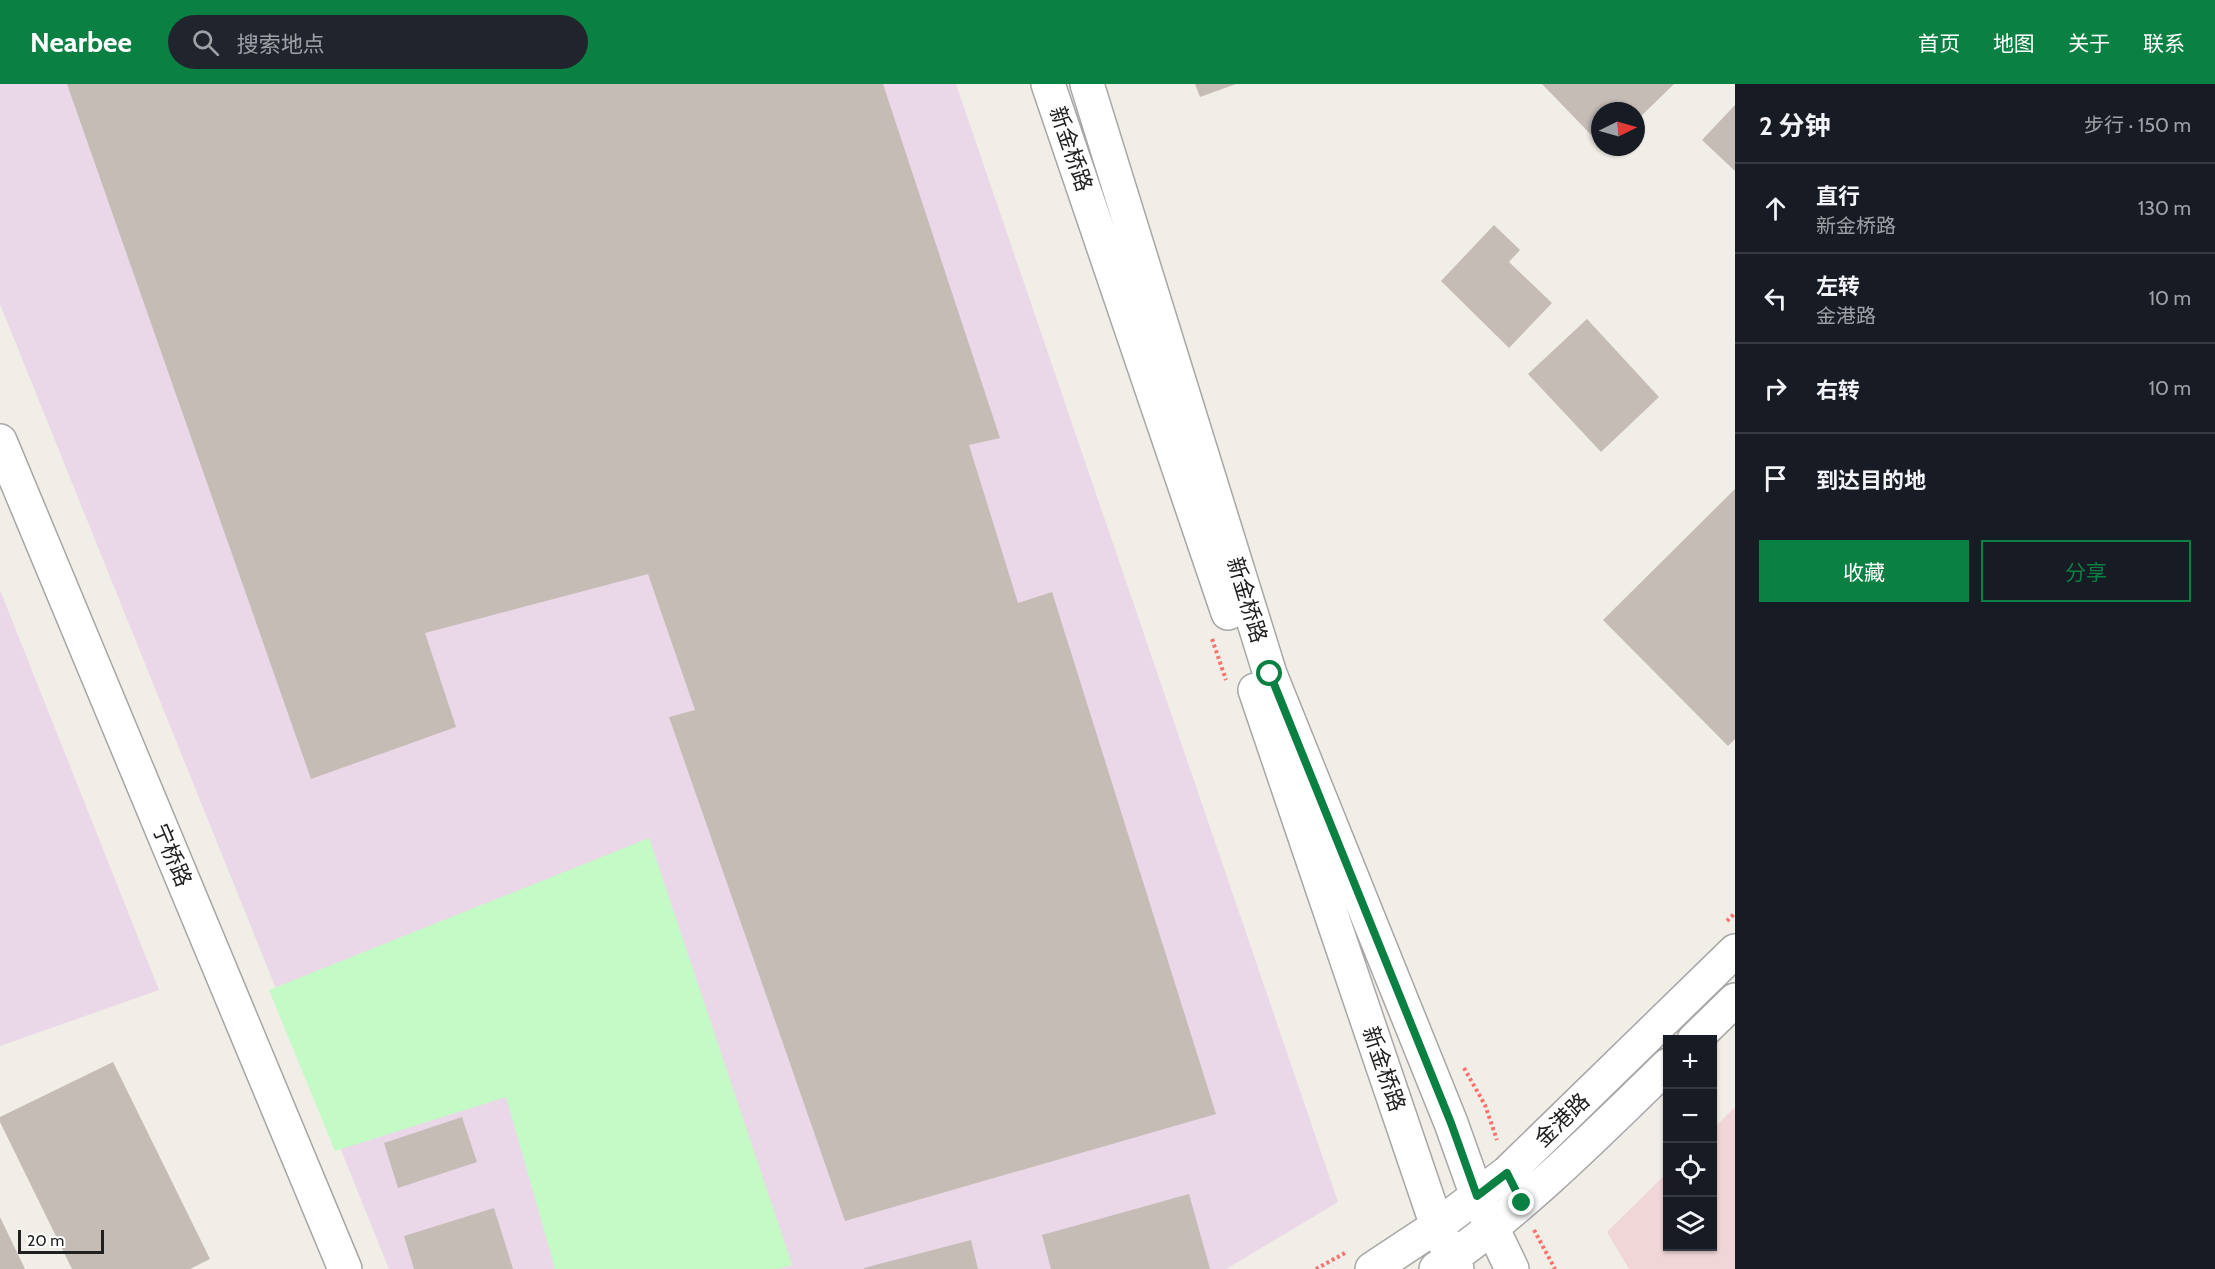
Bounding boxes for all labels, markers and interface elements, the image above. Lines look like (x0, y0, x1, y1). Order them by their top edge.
search box (168, 15, 588, 69)
text: Nearbee (30, 25, 132, 59)
icon: search (189, 26, 222, 59)
text: 搜索地点 (237, 31, 325, 58)
text: 首页 (1918, 31, 1960, 56)
text: 地图 (1993, 31, 2035, 56)
text: 关于 (2068, 31, 2110, 56)
text: 联系 (2143, 31, 2185, 56)
north arrow (1591, 102, 1645, 156)
street label: 新金桥路 (1044, 103, 1098, 195)
text: 2 分钟 (1759, 110, 1831, 142)
text: 步行 · 150 m (2084, 113, 2191, 137)
text: 直行 (1816, 183, 1860, 210)
icon: ahead (1759, 192, 1792, 225)
text: 130 m (2138, 196, 2191, 220)
text: 新金桥路 (1816, 214, 1896, 238)
text: 左转 (1816, 273, 1860, 300)
icon: left (1759, 282, 1792, 315)
text: 10 m (2148, 286, 2191, 310)
text: 金港路 (1816, 304, 1876, 328)
icon: right (1759, 372, 1792, 405)
text: 10 m (2148, 376, 2191, 400)
text: 右转 (1816, 377, 1860, 404)
icon: arrive (1759, 462, 1792, 495)
text: 到达目的地 (1816, 467, 1926, 494)
button: 收藏 (1759, 540, 1969, 602)
button: 分享 (1981, 540, 2191, 602)
street label: 新金桥路 (1221, 554, 1273, 646)
route start (1256, 660, 1282, 686)
street label: 宁桥路 (147, 819, 197, 891)
street label: 新金桥路 (1357, 1023, 1411, 1115)
map controls (1663, 1035, 1717, 1251)
button: + (1663, 1035, 1717, 1089)
street label: 金港路 (1529, 1087, 1595, 1153)
button: − (1663, 1089, 1717, 1143)
button: locate (1663, 1143, 1717, 1197)
route end (1508, 1189, 1534, 1215)
button: layers (1663, 1197, 1717, 1251)
scale bar (18, 1227, 104, 1254)
text: 20 m (27, 1231, 64, 1250)

